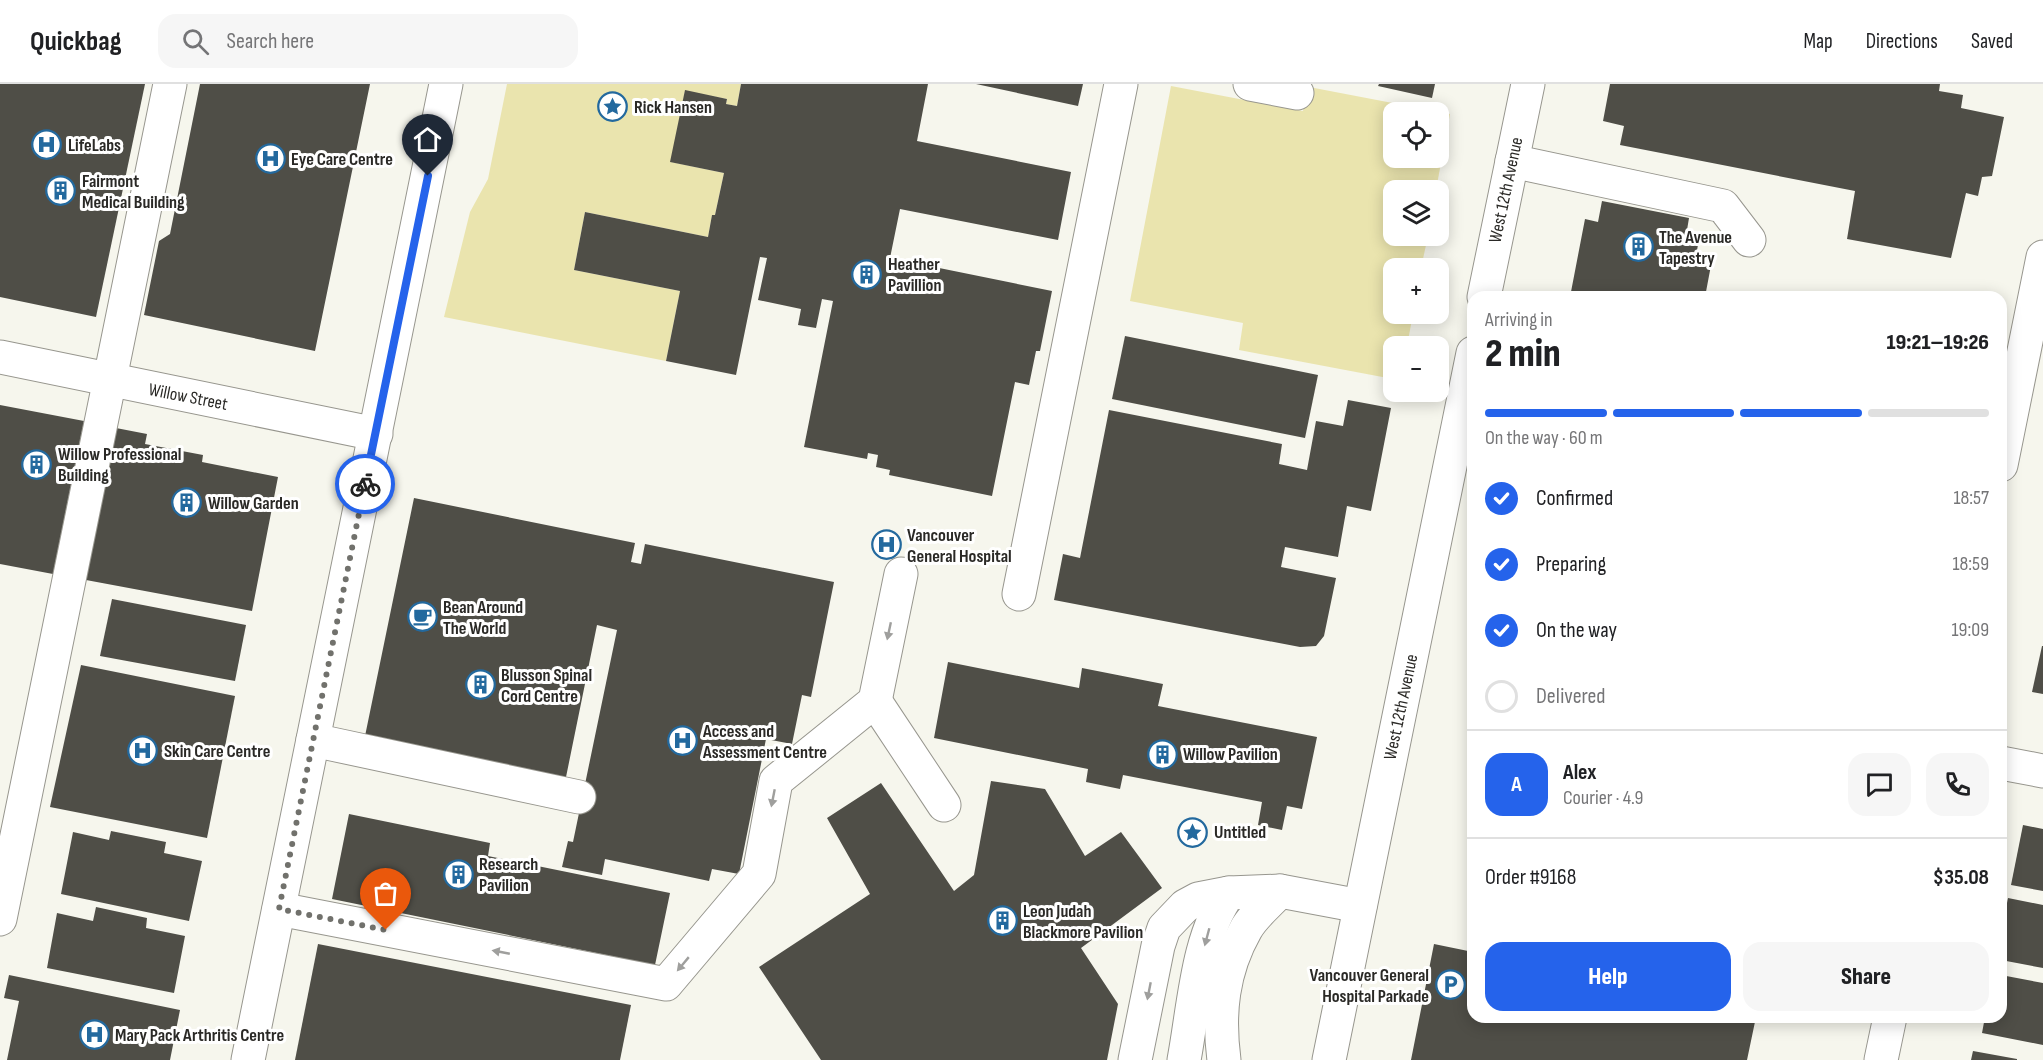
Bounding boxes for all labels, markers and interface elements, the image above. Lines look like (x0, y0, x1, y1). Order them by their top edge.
search box (158, 14, 578, 68)
text: Quickbag (30, 25, 122, 58)
icon: search (179, 25, 212, 58)
text: Search here (227, 28, 314, 55)
text: Map (1803, 29, 1833, 54)
text: Directions (1866, 29, 1938, 54)
text: Saved (1971, 29, 2013, 54)
place icon: Rick Hansen (597, 91, 629, 123)
place label: Rick Hansen (634, 97, 712, 118)
map controls (1383, 102, 1449, 402)
button: locate (1383, 102, 1449, 168)
pin (402, 114, 453, 176)
icon: home (411, 123, 444, 156)
hospital icon: LifeLabs (31, 129, 63, 161)
place label: LifeLabs (68, 135, 121, 156)
street label: West 12th Avenue (1485, 135, 1527, 245)
hospital icon: Eye Care Centre (254, 143, 286, 175)
place label: Eye Care Centre (291, 149, 393, 170)
place label: Fairmont Medical Building (82, 171, 185, 213)
building icon: Fairmont Medical Building (45, 175, 77, 207)
button: layers (1383, 180, 1449, 246)
place label: The Avenue Tapestry (1659, 227, 1732, 269)
building icon: The Avenue Tapestry (1622, 231, 1654, 263)
place label: Heather Pavillion (888, 254, 941, 296)
building icon: Heather Pavillion (851, 258, 883, 290)
button: + (1383, 258, 1449, 324)
text: Arriving in (1485, 308, 1553, 332)
text: 19:21–19:26 (1886, 329, 1989, 356)
text: 2 min (1485, 331, 1561, 378)
button: − (1383, 336, 1449, 402)
street label: Willow Street (147, 379, 230, 415)
text: On the way · 60 m (1485, 426, 1603, 450)
place label: Willow Professional Building (58, 444, 181, 486)
building icon: Willow Professional Building (21, 448, 53, 480)
courier (335, 454, 395, 514)
icon: bike (349, 468, 382, 501)
icon: check (1485, 482, 1518, 515)
text: Confirmed (1536, 485, 1613, 512)
text: 18:57 (1954, 486, 1989, 510)
building icon: Willow Garden (171, 487, 203, 519)
place label: Willow Garden (208, 493, 299, 514)
place label: Vancouver General Hospital (907, 525, 1012, 567)
hospital icon: Vancouver General Hospital (870, 529, 902, 561)
icon: check (1485, 548, 1518, 581)
text: Preparing (1536, 551, 1606, 578)
text: 18:59 (1953, 552, 1989, 576)
place label: Bean Around The World (443, 597, 523, 639)
cafe icon: Bean Around The World (406, 601, 438, 633)
icon: check (1485, 614, 1518, 647)
text: On the way (1536, 617, 1617, 644)
text: 19:09 (1952, 618, 1989, 642)
one-way arrow (884, 622, 894, 640)
street label: West 12th Avenue (1380, 652, 1422, 762)
place label: Blusson Spinal Cord Centre (501, 665, 592, 707)
building icon: Blusson Spinal Cord Centre (464, 669, 496, 701)
text: Delivered (1536, 683, 1605, 710)
place label: Access and Assessment Centre (702, 721, 827, 763)
hospital icon: Access and Assessment Centre (666, 725, 698, 757)
hospital icon: Skin Care Centre (127, 735, 159, 767)
building icon: Willow Pavilion (1146, 738, 1178, 770)
place label: Skin Care Centre (164, 741, 270, 762)
place label: Willow Pavilion (1183, 744, 1278, 765)
button: chat (1848, 753, 1911, 816)
button: phone (1926, 753, 1989, 816)
text: Alex (1563, 759, 1596, 786)
text: A (1511, 771, 1522, 798)
text: Courier · 4.9 (1563, 786, 1643, 810)
one-way arrow (768, 788, 777, 807)
place icon: Untitled (1177, 816, 1209, 848)
place label: Untitled (1214, 822, 1266, 843)
place label: Research Pavilion (479, 854, 538, 896)
building icon: Research Pavilion (442, 858, 474, 890)
text: Order #9168 (1485, 864, 1576, 891)
text: $35.08 (1933, 864, 1989, 891)
pin (360, 868, 411, 930)
icon: bag (369, 877, 402, 910)
place label: Leon Judah Blackmore Pavilion (1023, 901, 1143, 943)
building icon: Leon Judah Blackmore Pavilion (986, 905, 1018, 937)
one-way arrow (1201, 928, 1211, 946)
button: Help (1485, 942, 1731, 1011)
button: Share (1743, 942, 1989, 1011)
one-way arrow (491, 947, 510, 956)
one-way arrow (677, 956, 690, 971)
place label: Vancouver General Hospital Parkade (1310, 965, 1429, 1007)
parking icon: Vancouver General Hospital Parkade (1434, 969, 1466, 1001)
one-way arrow (1144, 982, 1153, 1001)
hospital icon: Mary Pack Arthritis Centre (78, 1019, 110, 1051)
place label: Mary Pack Arthritis Centre (115, 1025, 284, 1046)

